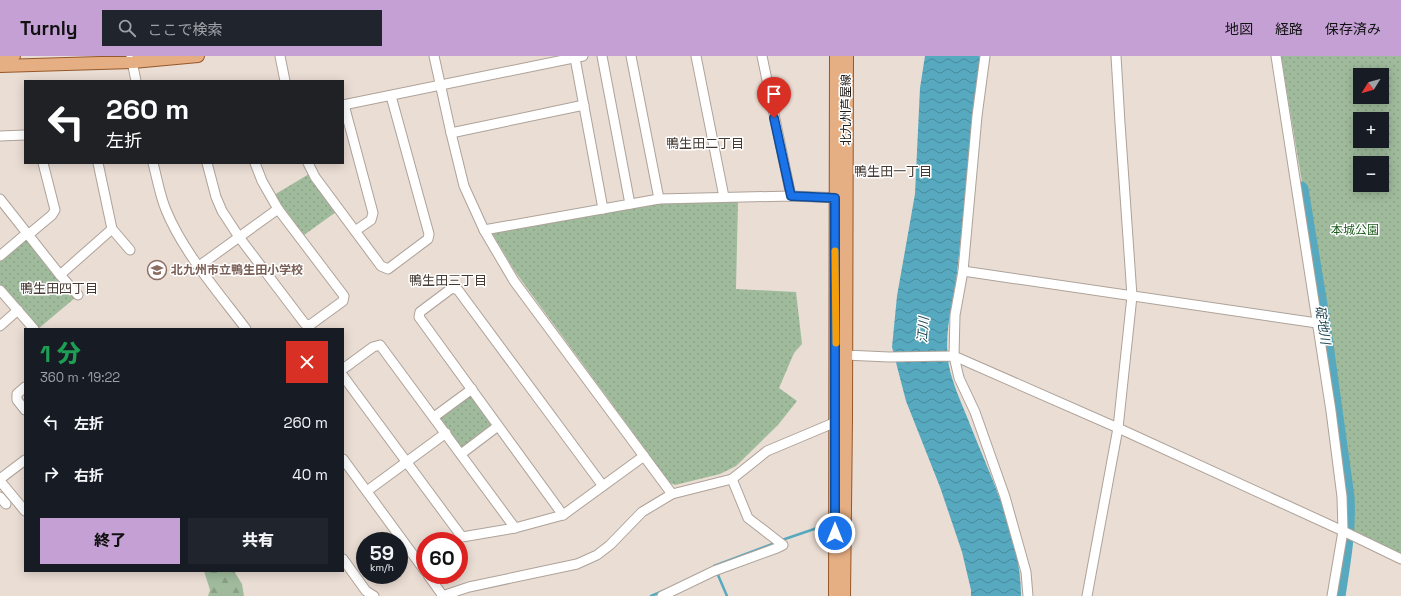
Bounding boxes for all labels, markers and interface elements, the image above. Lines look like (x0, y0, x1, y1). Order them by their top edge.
search box (102, 10, 382, 46)
text: Turnly (20, 16, 78, 41)
icon: search (116, 17, 138, 39)
text: ここで検索 (148, 20, 223, 39)
text: 地図 (1225, 20, 1253, 38)
text: 経路 (1275, 20, 1303, 38)
text: 保存済み (1325, 20, 1381, 38)
north arrow (1353, 68, 1389, 104)
map controls (1353, 68, 1389, 192)
street label: 北九州芦屋線 (838, 74, 854, 146)
pin (757, 77, 791, 118)
icon: arrive (763, 83, 785, 105)
text: 260 m (106, 91, 189, 127)
icon: left (40, 96, 92, 148)
button: + (1353, 112, 1389, 148)
text: 左折 (106, 129, 142, 152)
district label: 鴨生田二丁目 (666, 135, 744, 152)
button: − (1353, 156, 1389, 192)
district label: 鴨生田一丁目 (854, 163, 932, 180)
park label: 本城公園 (1331, 222, 1379, 238)
school or university icon: 北九州市立鴨生田小学校 (146, 259, 168, 281)
place label: 北九州市立鴨生田小学校 (171, 262, 303, 278)
district label: 鴨生田三丁目 (409, 272, 487, 289)
district label: 鴨生田四丁目 (20, 280, 98, 297)
water label: 碇地川 (1312, 304, 1334, 347)
water label: 江川 (914, 314, 933, 344)
text: 1 分 (40, 338, 81, 369)
button: close (286, 341, 328, 383)
text: 360 m · 19:22 (40, 369, 120, 386)
icon: left (40, 411, 62, 433)
text: 260 m (283, 413, 328, 432)
text: 左折 (74, 414, 104, 433)
icon: right (40, 463, 62, 485)
text: 40 m (292, 465, 328, 484)
text: 右折 (74, 466, 104, 485)
position arrow (814, 512, 856, 554)
button: 終了 (40, 518, 180, 564)
button: 共有 (188, 518, 328, 564)
speed limit sign: 60 (416, 532, 468, 584)
text: 59 (370, 540, 394, 566)
text: km/h (370, 561, 394, 574)

